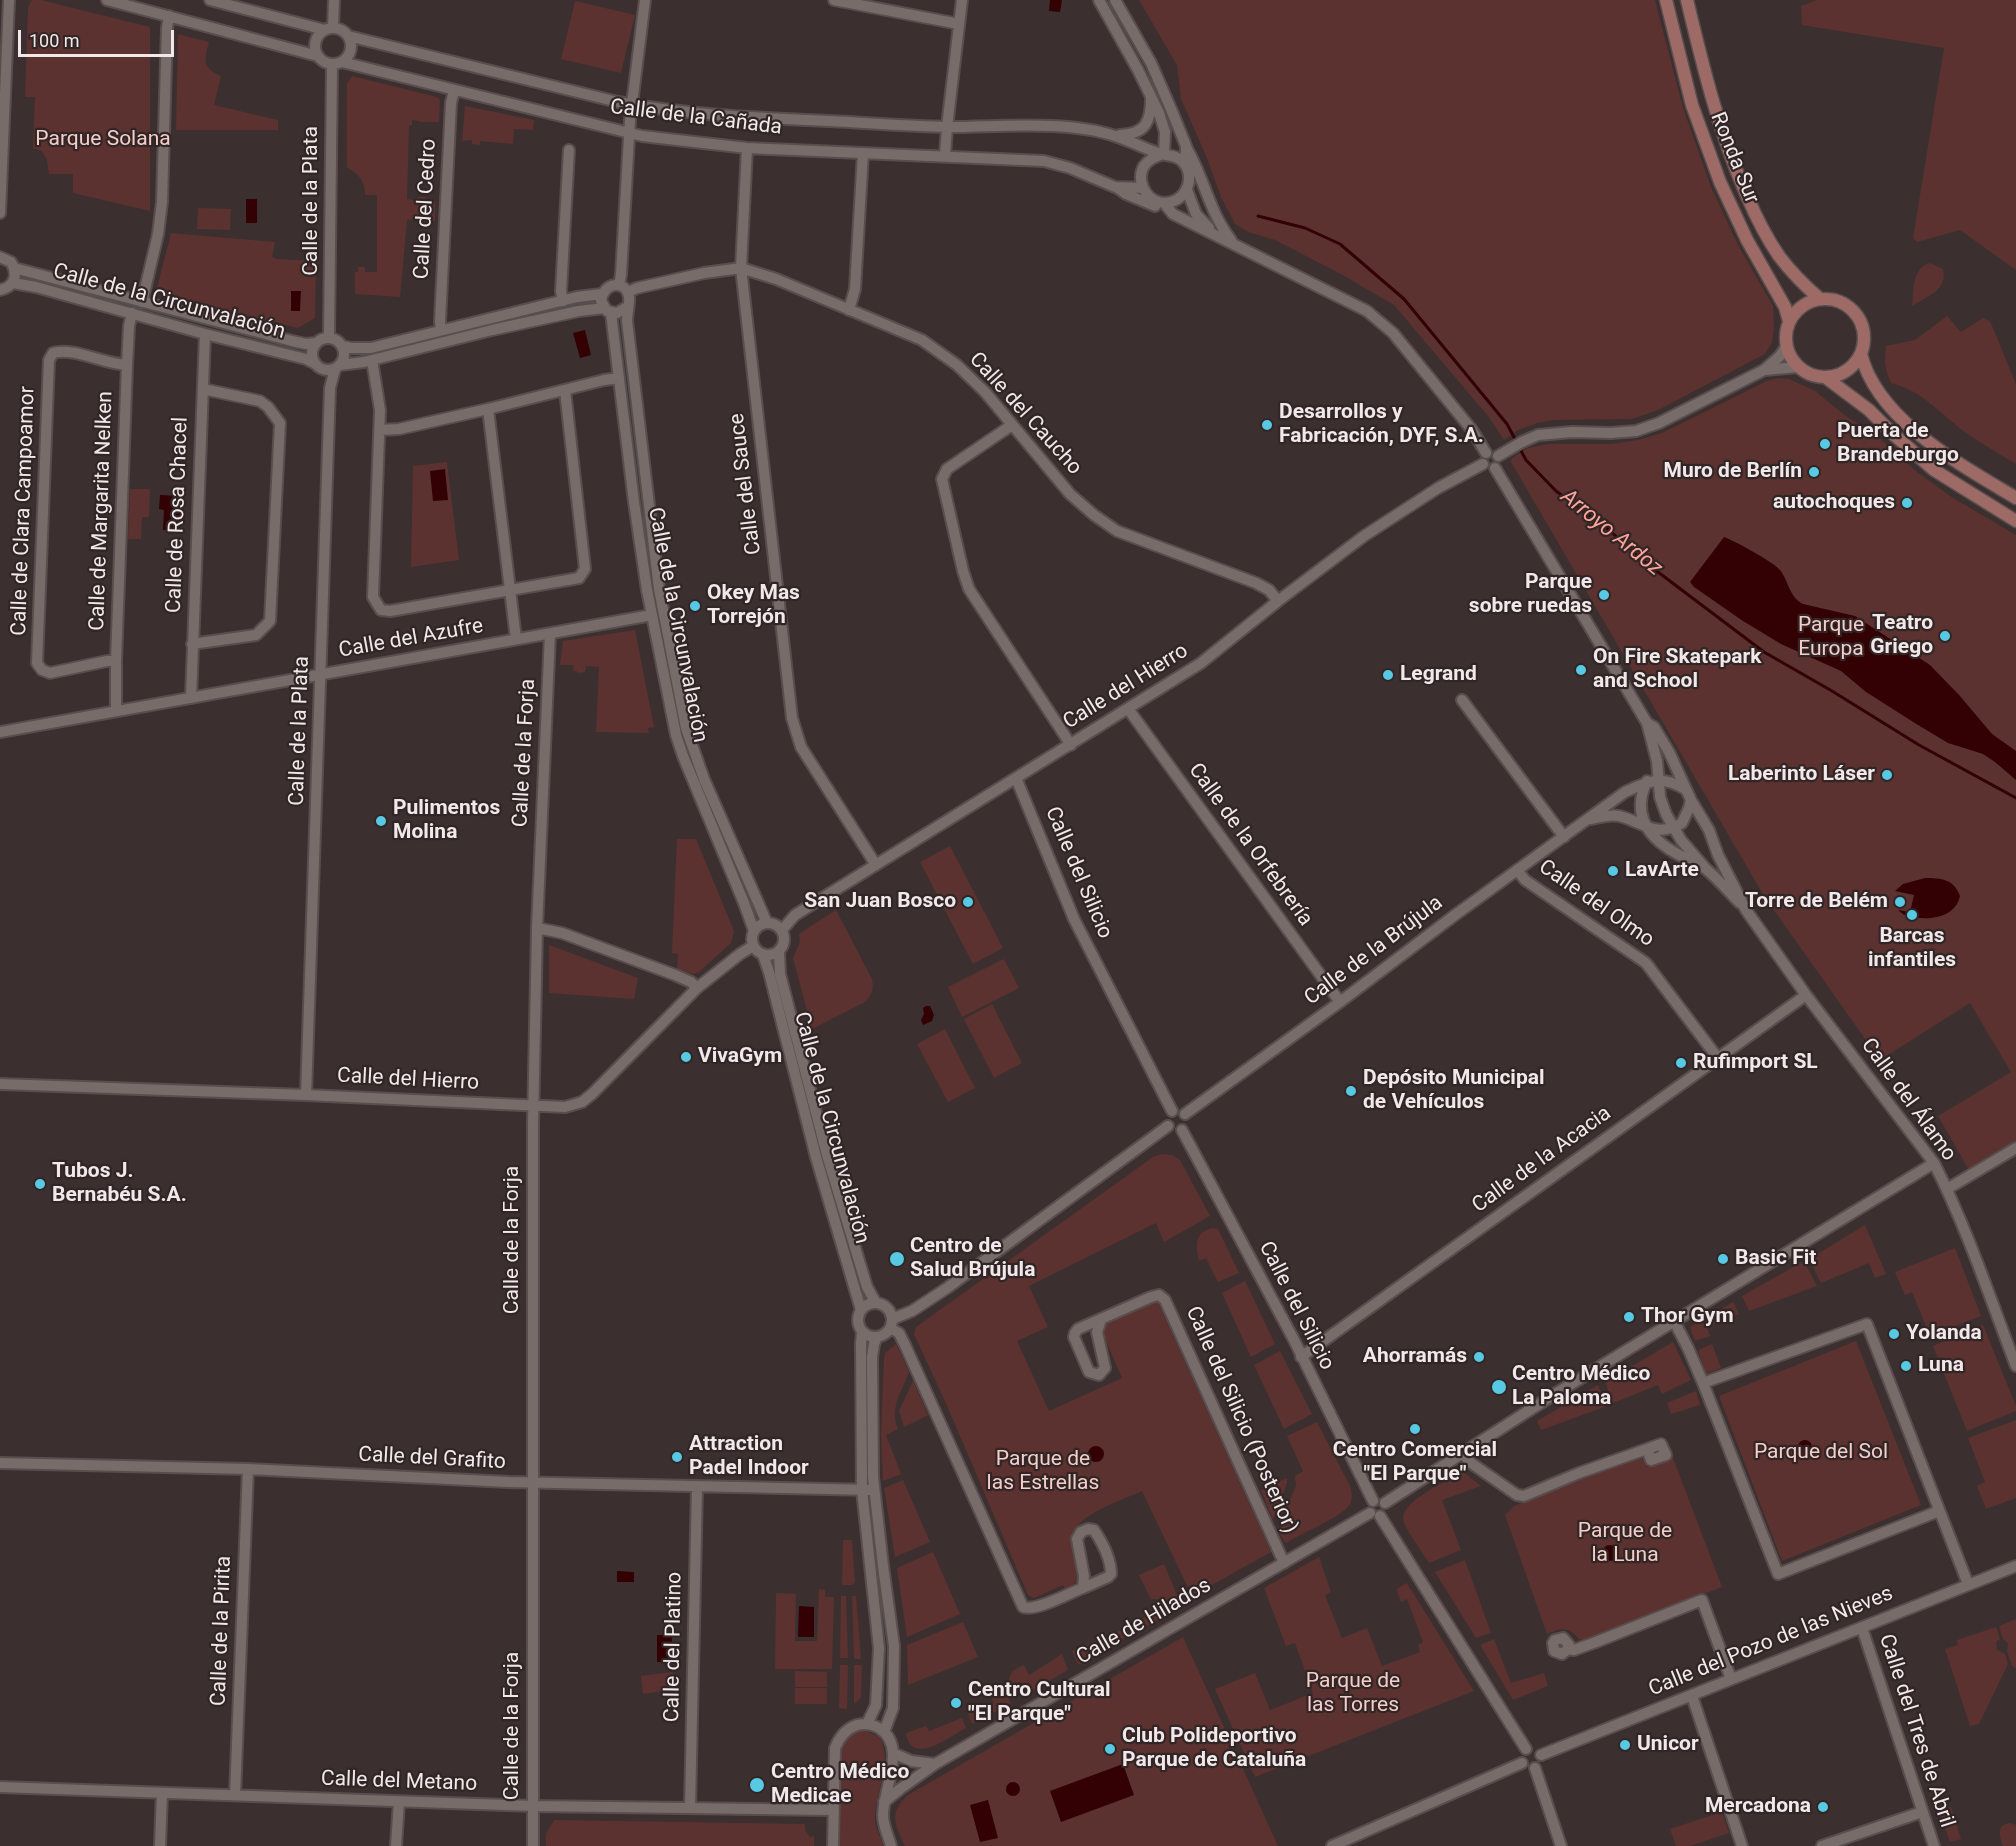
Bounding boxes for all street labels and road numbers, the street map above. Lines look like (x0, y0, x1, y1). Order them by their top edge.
street label: Calle de la Cañada (609, 95, 783, 141)
street label: Ronda Sur (1704, 109, 1764, 207)
street label: Calle de la Plata (299, 126, 325, 276)
street label: Calle del Cedro (410, 138, 442, 280)
street label: Calle de la Circunvalación (50, 259, 288, 345)
street label: Calle del Caucho (963, 348, 1087, 480)
street label: Calle de Clara Campoamor (7, 386, 41, 636)
street label: Calle de Margarita Nelken (85, 391, 119, 631)
street label: Calle del Sauce (725, 412, 767, 556)
street label: Calle de Rosa Chacel (162, 417, 194, 613)
street label: Calle de la Circunvalación (642, 505, 712, 745)
street label: Calle del Azufre (337, 614, 485, 664)
street label: Calle del Hierro (1059, 639, 1193, 735)
street label: Calle de la Plata (285, 656, 315, 806)
street label: Calle de la Forja (509, 678, 541, 828)
street label: Calle de la Orfebrería (1182, 759, 1318, 931)
street label: Calle del Silicio (1039, 803, 1117, 943)
street label: Calle del Olmo (1534, 855, 1658, 953)
street label: Calle de la Brújula (1300, 891, 1448, 1011)
street label: Calle de la Circunvalación (788, 1009, 874, 1247)
street label: Calle del Álamo (1855, 1034, 1961, 1166)
street label: Calle del Hierro (336, 1064, 480, 1096)
street label: Calle de la Acacia (1468, 1101, 1616, 1219)
street label: Calle de la Forja (500, 1166, 526, 1314)
street label: Calle del Silicio (1253, 1238, 1339, 1374)
street label: Calle del Silicio (Posterior) (1180, 1303, 1302, 1537)
street label: Calle del Grafito (358, 1443, 506, 1475)
street label: Calle de la Pirita (207, 1555, 237, 1707)
street label: Calle del Platino (660, 1572, 688, 1722)
street label: Calle de Hilados (1072, 1573, 1216, 1671)
street label: Calle del Pozo de las Nieves (1645, 1581, 1897, 1703)
street label: Calle del Tres de Abril (1873, 1631, 1959, 1831)
street label: Calle de la Forja (500, 1652, 526, 1800)
street label: Calle del Metano (320, 1767, 478, 1797)

